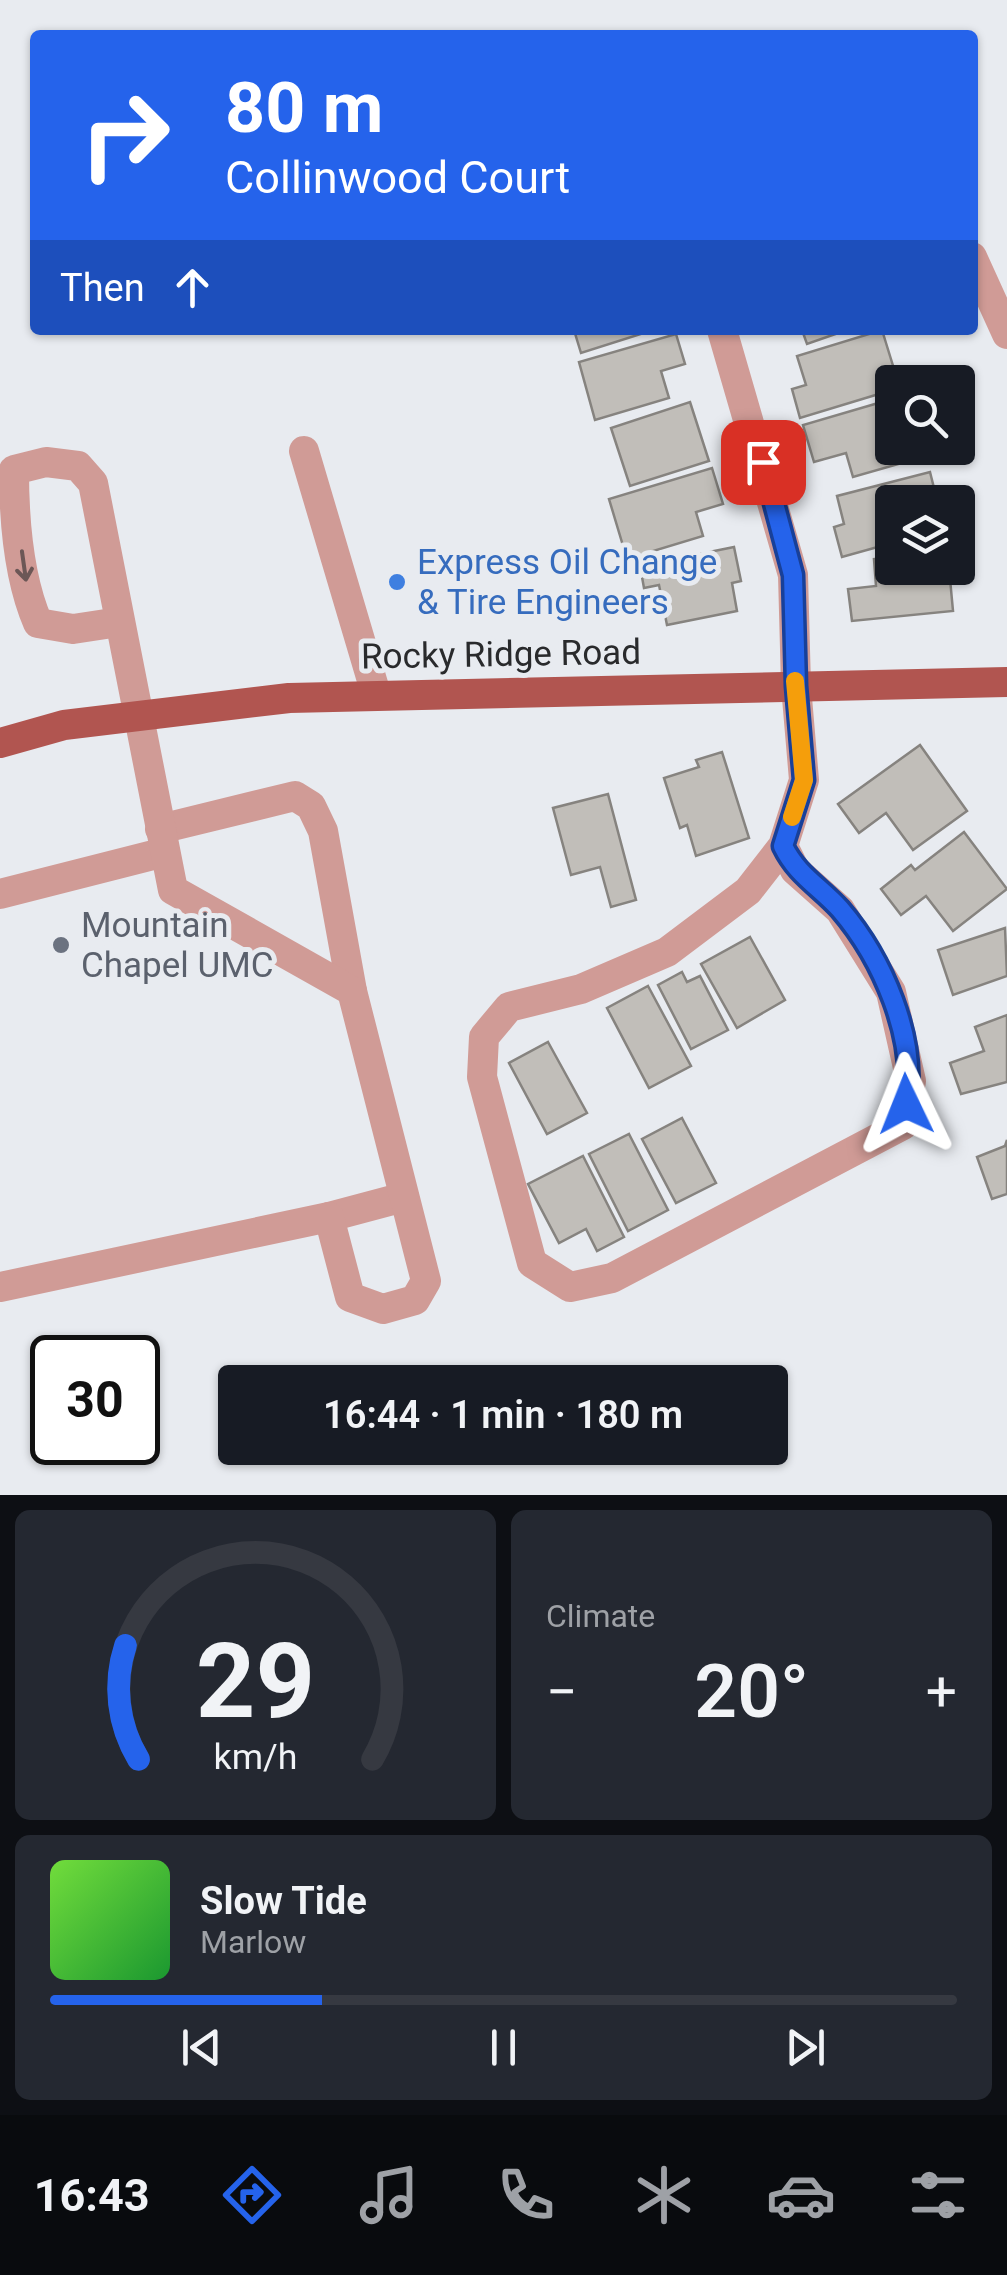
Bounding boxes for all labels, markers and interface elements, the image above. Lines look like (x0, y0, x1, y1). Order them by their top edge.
text: 80 m (225, 67, 383, 149)
icon: right (60, 70, 190, 200)
text: Collinwood Court (225, 151, 570, 204)
icon: ahead (165, 260, 220, 315)
text: Then (60, 266, 145, 310)
map controls (875, 365, 975, 585)
button: search (875, 365, 975, 465)
pin (721, 420, 806, 505)
icon: arrive (736, 435, 791, 490)
button: layers (875, 485, 975, 585)
place label: Express Oil Change & Tire Engineers (417, 542, 717, 623)
one-way arrow (15, 550, 33, 582)
marker: Express Oil Change & Tire Engineers (386, 571, 408, 593)
street label: Rocky Ridge Road (361, 632, 641, 677)
place label: Mountain Chapel UMC (81, 905, 274, 986)
marker: Mountain Chapel UMC (50, 934, 72, 956)
position arrow (854, 1052, 958, 1156)
speed limit sign: 30 (30, 1335, 160, 1465)
text: 16:44 · 1 min · 180 m (323, 1393, 683, 1437)
text: Climate (546, 1597, 655, 1635)
text: 29 (196, 1621, 315, 1742)
text: 20° (694, 1647, 809, 1735)
text: − (546, 1660, 577, 1724)
text: + (926, 1660, 957, 1724)
text: km/h (214, 1736, 297, 1778)
text: Slow Tide (200, 1879, 367, 1923)
text: Marlow (200, 1923, 306, 1961)
icon: previous (174, 2020, 229, 2075)
icon: pause (476, 2020, 531, 2075)
icon: next (778, 2020, 833, 2075)
icon: directions (217, 2160, 287, 2230)
icon: music (354, 2160, 424, 2230)
icon: phone (491, 2160, 561, 2230)
icon: climate (629, 2160, 699, 2230)
icon: car (766, 2160, 836, 2230)
icon: filters (903, 2160, 973, 2230)
text: 16:43 (34, 2169, 150, 2222)

